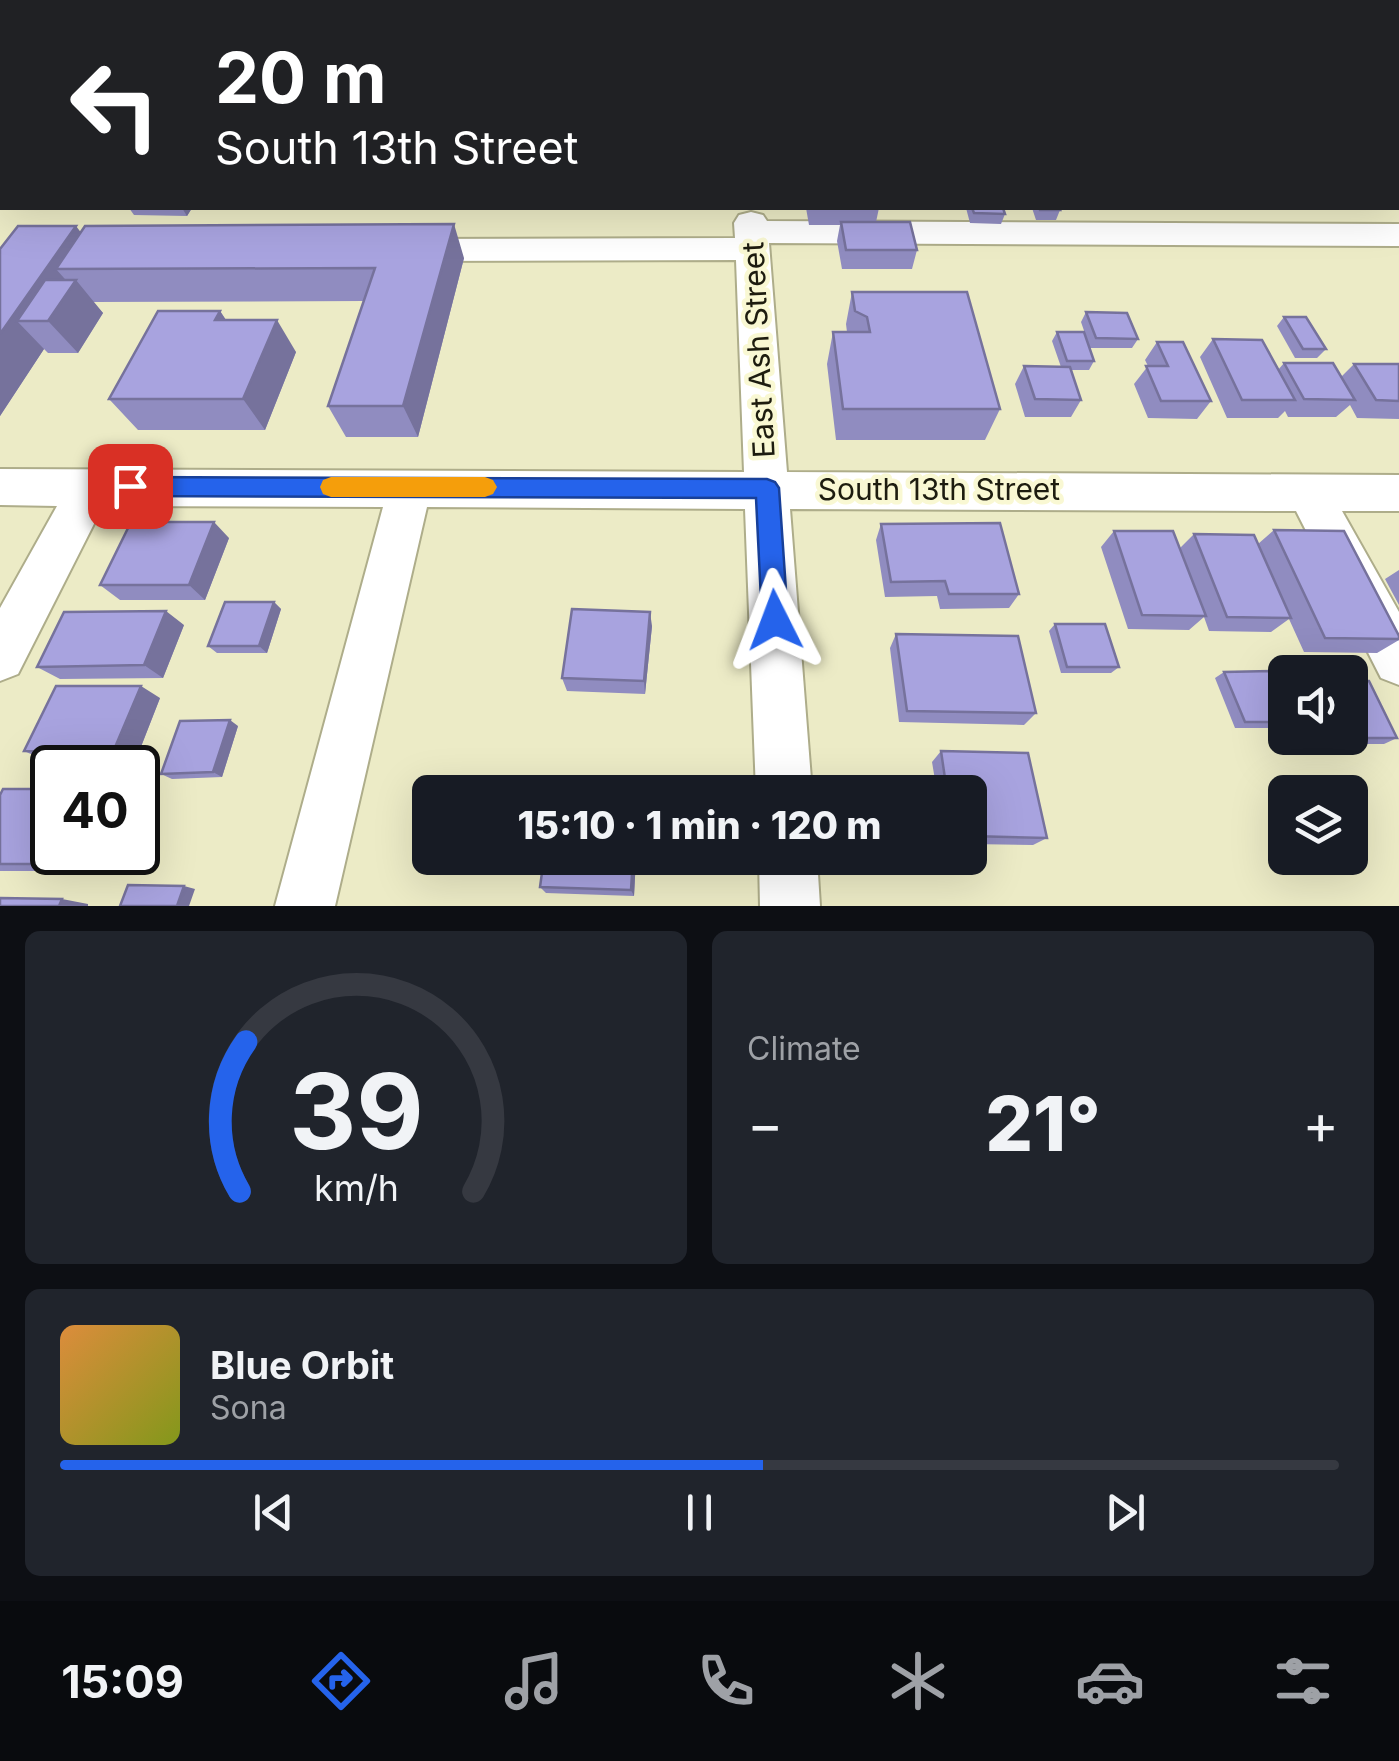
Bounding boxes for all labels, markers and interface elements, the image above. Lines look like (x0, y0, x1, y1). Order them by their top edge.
text: 20 m (215, 35, 387, 120)
icon: left (50, 40, 180, 170)
text: South 13th Street (215, 120, 579, 175)
street label: East Ash Street (734, 241, 782, 459)
pin (88, 444, 173, 529)
icon: arrive (103, 459, 158, 514)
street label: South 13th Street (818, 471, 1060, 507)
position arrow (723, 568, 827, 672)
map controls (1268, 655, 1368, 875)
button: sound (1268, 655, 1368, 755)
speed limit sign: 40 (30, 745, 160, 875)
button: layers (1268, 775, 1368, 875)
text: 15:10 · 1 min · 120 m (517, 802, 882, 848)
text: Climate (747, 1029, 861, 1068)
text: 39 (289, 1048, 423, 1174)
text: 21° (985, 1078, 1101, 1169)
text: − (747, 1091, 783, 1157)
text: + (1303, 1091, 1339, 1157)
text: km/h (314, 1166, 398, 1210)
text: Blue Orbit (210, 1342, 394, 1388)
text: Sona (210, 1388, 287, 1427)
icon: previous (246, 1485, 301, 1540)
icon: pause (672, 1485, 727, 1540)
icon: next (1098, 1485, 1153, 1540)
icon: directions (306, 1646, 376, 1716)
icon: music (499, 1646, 569, 1716)
icon: phone (691, 1646, 761, 1716)
icon: climate (883, 1646, 953, 1716)
icon: car (1075, 1646, 1145, 1716)
icon: filters (1268, 1646, 1338, 1716)
text: 15:09 (61, 1654, 184, 1709)

